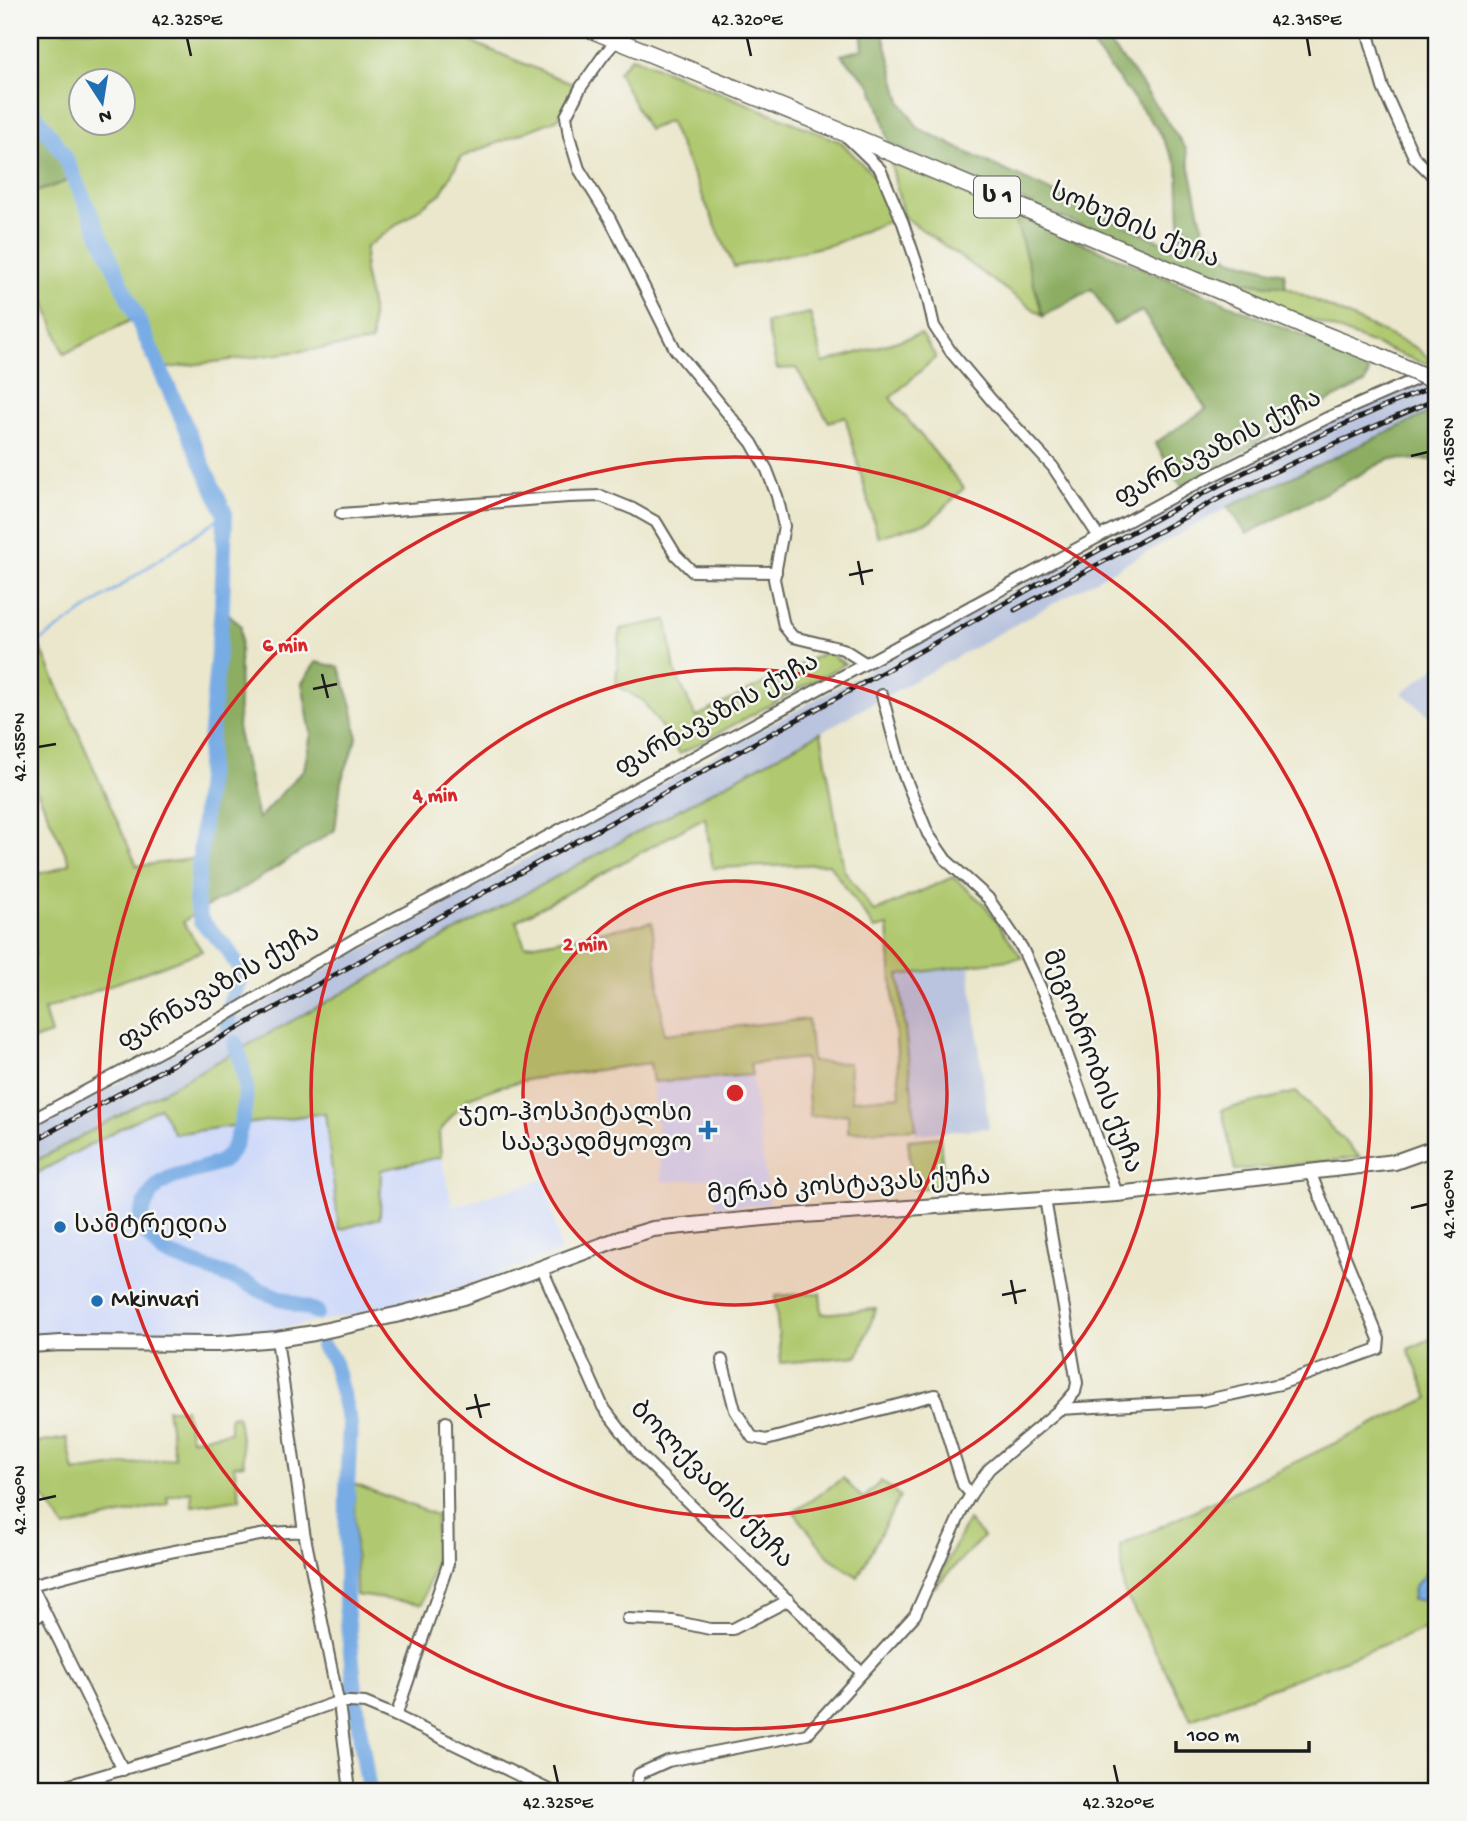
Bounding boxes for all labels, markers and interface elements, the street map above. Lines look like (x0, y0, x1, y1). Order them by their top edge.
text: 42.325°E (152, 11, 223, 32)
text: 42.320°E (712, 11, 783, 32)
text: 42.315°E (1273, 11, 1342, 32)
north arrow (66, 66, 136, 136)
text: N (96, 103, 113, 128)
road number: ს 1 (974, 176, 1020, 218)
street label: სოხუმის ქუჩა (1045, 178, 1223, 278)
street label: ფარნავაზის ქუჩა (1110, 384, 1328, 516)
text: 42.155°N (1440, 417, 1461, 487)
text: 6 min (262, 635, 309, 660)
street label: ფარნავაზის ქუჩა (611, 648, 825, 786)
text: 42.155°N (11, 712, 32, 782)
text: 4 min (412, 785, 458, 810)
street label: ფარნავაზის ქუჩა (113, 918, 327, 1060)
text: 2 min (563, 934, 608, 959)
street label: მეგობრობის ქუჩა (1033, 946, 1147, 1178)
centre of rings (723, 1081, 747, 1105)
place label: ჯეო-ჰოსპიტალსი საავადმყოფო (458, 1100, 692, 1161)
marker: ჯეო-ჰოსპიტალსი საავადმყოფო (698, 1120, 718, 1140)
street label: მერაბ კოსტავას ქუჩა (706, 1163, 992, 1213)
text: 42.160°N (1440, 1169, 1461, 1239)
place label: სამტრედია (74, 1212, 227, 1243)
marker: სამტრედია (52, 1219, 68, 1235)
place label: Mkinvari (111, 1286, 199, 1317)
marker: Mkinvari (89, 1293, 105, 1309)
street label: ბოლქვაძის ქუჩა (622, 1395, 798, 1577)
text: 42.160°N (11, 1465, 32, 1535)
scale bar (1176, 1709, 1310, 1753)
text: 100 m (1186, 1725, 1239, 1750)
text: 42.325°E (523, 1794, 594, 1815)
text: 42.320°E (1083, 1794, 1154, 1815)

